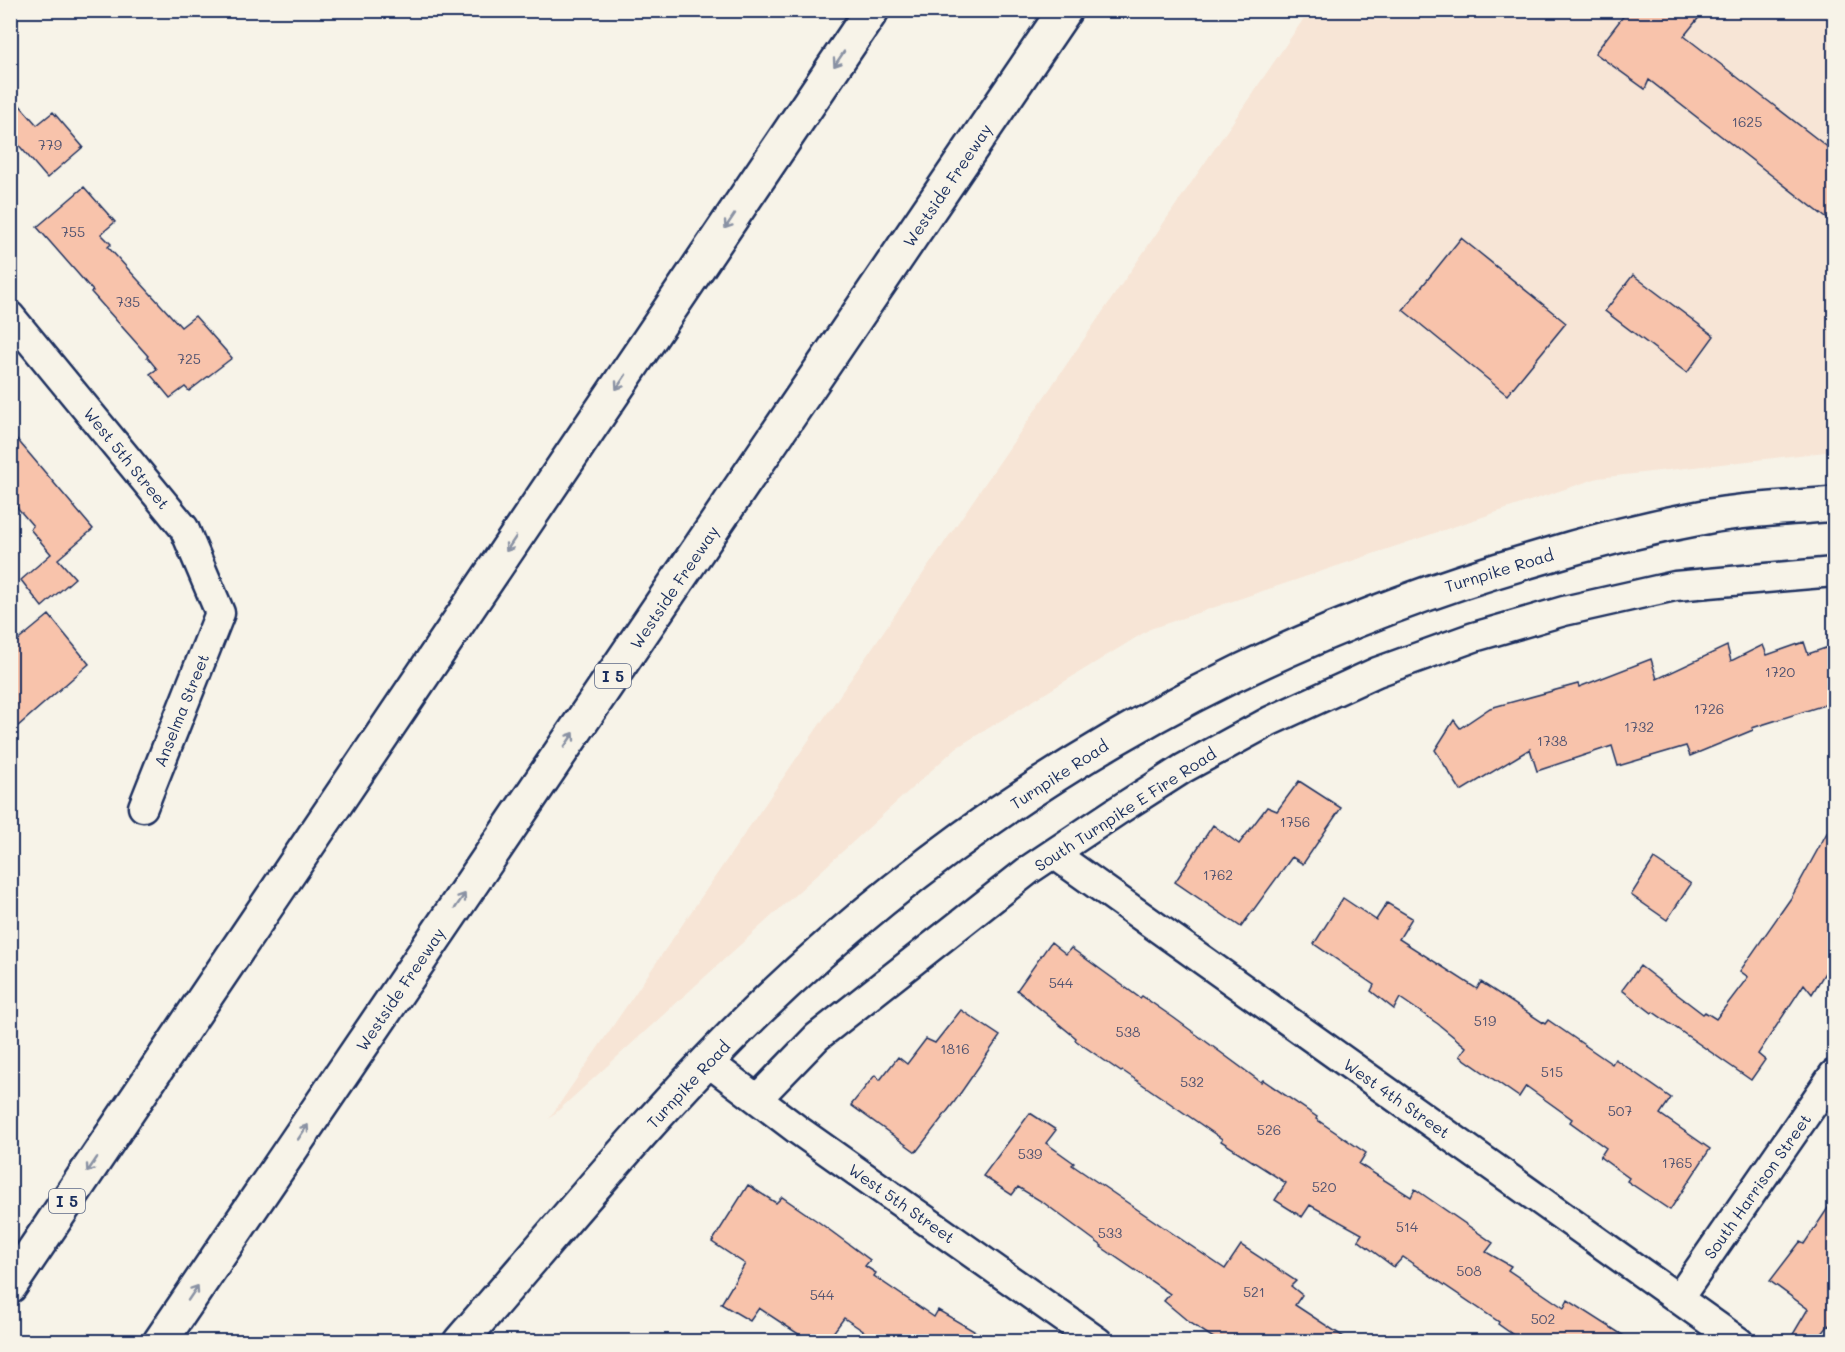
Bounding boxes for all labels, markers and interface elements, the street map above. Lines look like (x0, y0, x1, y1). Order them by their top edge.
one-way arrow (833, 50, 845, 67)
house number: 1625 (1732, 112, 1762, 131)
street label: Westside Freeway (898, 119, 996, 251)
house number: 779 (38, 135, 62, 154)
one-way arrow (724, 212, 736, 228)
house number: 755 (61, 222, 85, 241)
house number: 735 (116, 292, 140, 311)
house number: 725 (177, 349, 201, 368)
one-way arrow (615, 373, 627, 390)
street label: West 5th Street (79, 403, 175, 513)
street label: Westside Freeway (625, 521, 723, 653)
one-way arrow (505, 535, 518, 552)
street label: Turnpike Road (1442, 543, 1556, 597)
street label: Anselma Street (149, 650, 213, 770)
house number: 1720 (1765, 662, 1796, 681)
road number: I 5 (595, 664, 631, 688)
house number: 1726 (1694, 699, 1724, 718)
house number: 1732 (1624, 717, 1654, 736)
house number: 1738 (1537, 731, 1567, 750)
one-way arrow (564, 732, 576, 749)
street label: Turnpike Road (1006, 734, 1112, 814)
street label: South Turnpike E Fire Road (1030, 742, 1220, 876)
house number: 1756 (1280, 812, 1310, 831)
house number: 1762 (1203, 865, 1233, 884)
one-way arrow (454, 893, 466, 910)
street label: Westside Freeway (351, 923, 449, 1055)
house number: 544 (1049, 973, 1074, 992)
house number: 519 (1474, 1011, 1496, 1030)
house number: 538 (1116, 1022, 1140, 1041)
street label: Turnpike Road (642, 1036, 734, 1132)
house number: 1816 (940, 1039, 970, 1058)
street label: West 4th Street (1340, 1053, 1454, 1143)
house number: 515 (1541, 1062, 1563, 1081)
house number: 532 (1180, 1072, 1204, 1091)
house number: 507 (1608, 1101, 1633, 1120)
street label: South Harrison Street (1699, 1109, 1815, 1263)
house number: 526 (1257, 1120, 1281, 1139)
one-way arrow (297, 1124, 309, 1141)
house number: 539 (1018, 1144, 1042, 1163)
house number: 1765 (1662, 1153, 1692, 1172)
one-way arrow (85, 1156, 97, 1173)
street label: West 5th Street (845, 1158, 959, 1248)
house number: 520 (1312, 1177, 1337, 1196)
road number: I 5 (49, 1189, 85, 1213)
house number: 514 (1396, 1217, 1419, 1236)
house number: 533 (1098, 1223, 1122, 1242)
house number: 508 (1456, 1261, 1482, 1280)
house number: 521 (1243, 1282, 1265, 1301)
one-way arrow (187, 1285, 199, 1302)
house number: 544 (810, 1285, 835, 1304)
house number: 502 (1531, 1309, 1555, 1328)

